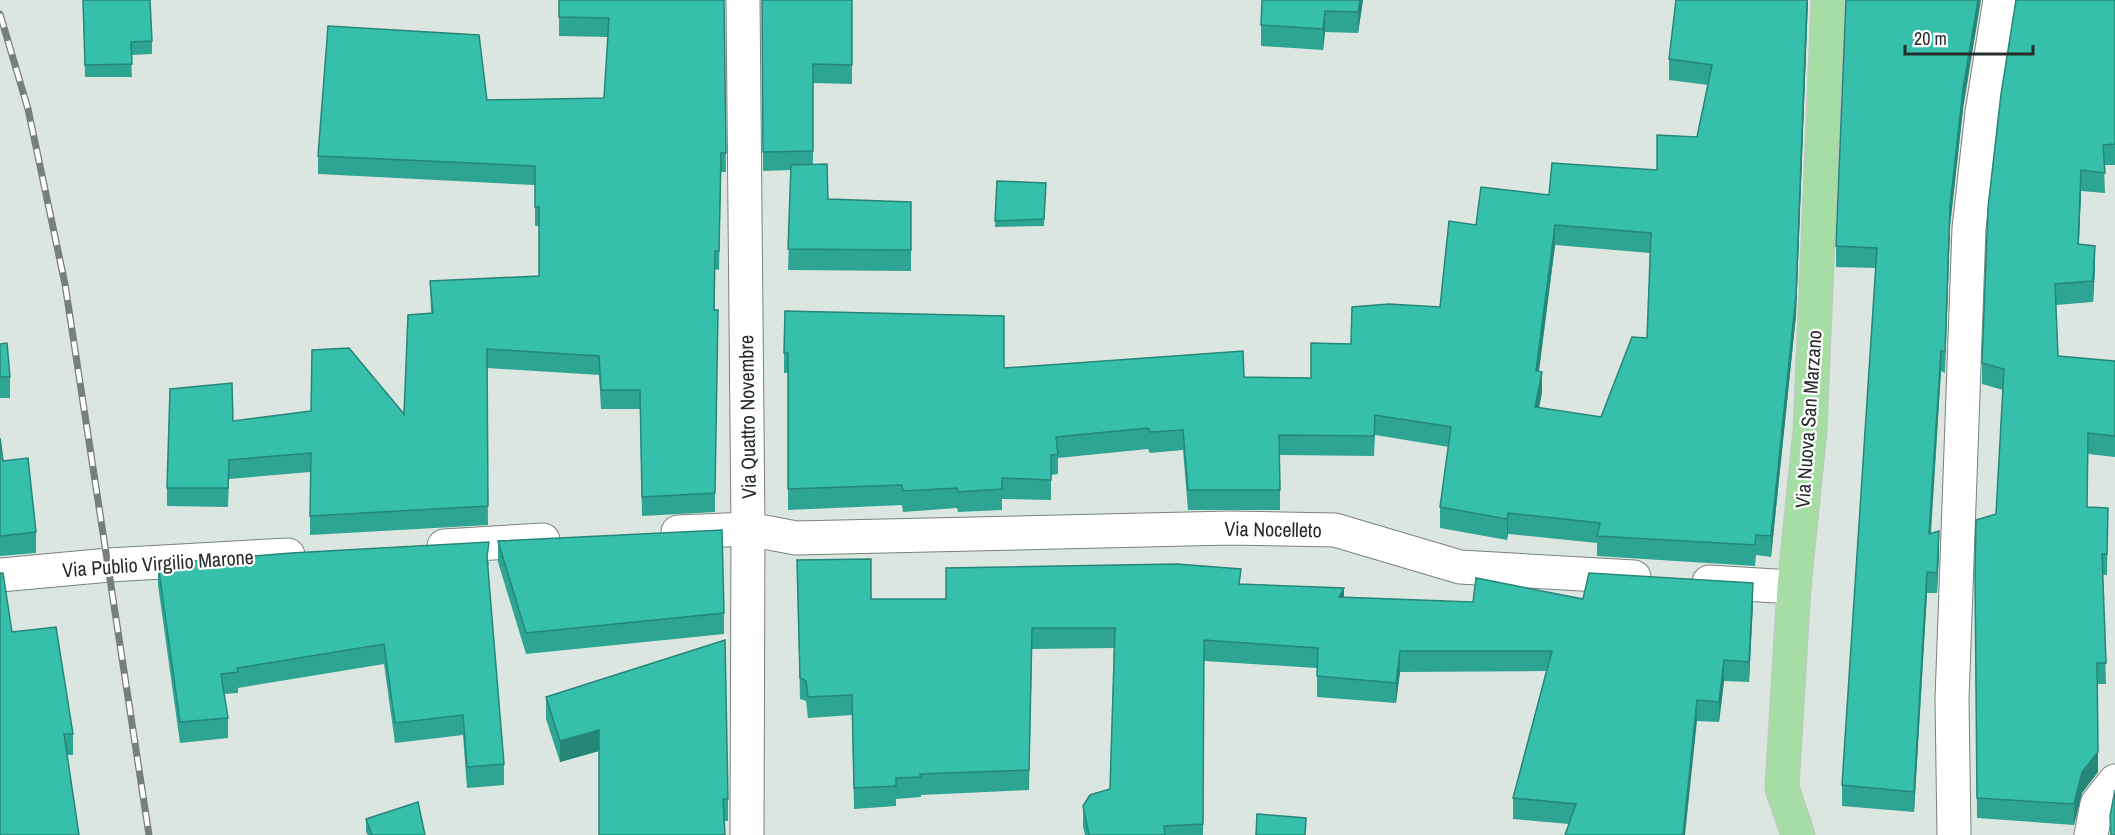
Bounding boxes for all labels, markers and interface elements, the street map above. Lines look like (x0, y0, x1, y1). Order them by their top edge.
scale bar (1905, 18, 2032, 56)
text: 20 m (1914, 26, 1947, 51)
street label: Via Nuova San Marzano (1788, 329, 1828, 509)
street label: Via Quattro Novembre (732, 335, 762, 499)
street label: Via Nocelleto (1224, 515, 1322, 543)
street label: Via Publio Virgilio Marone (61, 543, 255, 583)

